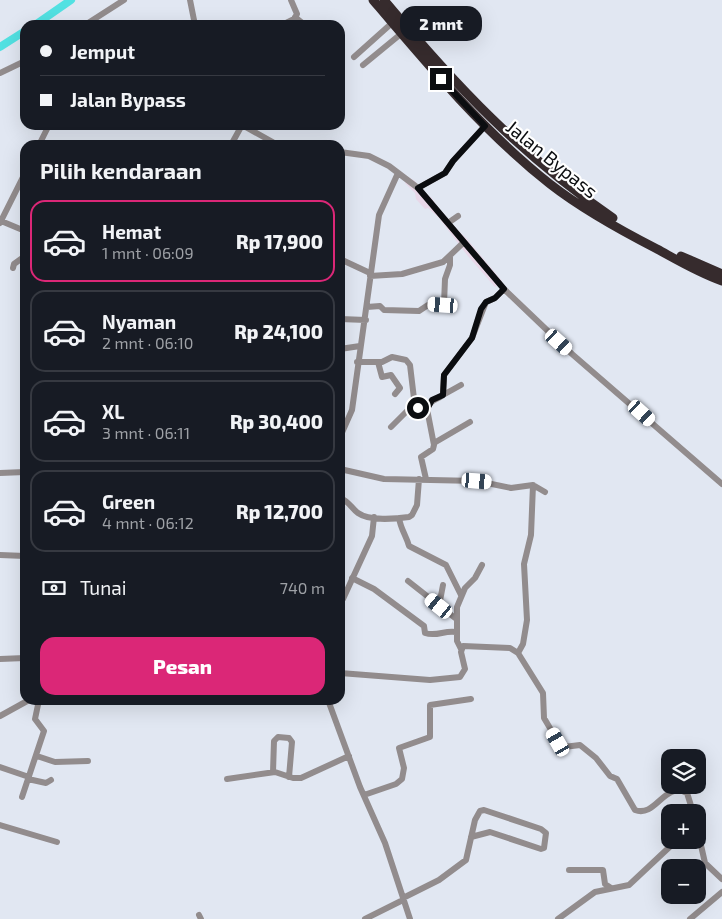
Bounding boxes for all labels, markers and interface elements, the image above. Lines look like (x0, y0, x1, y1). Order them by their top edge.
callout: 2 mnt (400, 7, 482, 42)
text: 2 mnt (419, 14, 463, 33)
text: Jemput (70, 40, 135, 63)
route end (430, 68, 452, 90)
text: Jalan Bypass (70, 88, 186, 111)
street label: Jalan Bypass (502, 115, 603, 202)
text: Pilih kendaraan (40, 157, 202, 183)
icon: car (42, 219, 87, 264)
text: Hemat (102, 220, 161, 243)
text: Rp 17,900 (236, 230, 323, 253)
text: 1 mnt · 06:09 (102, 243, 194, 262)
car (427, 296, 458, 314)
icon: car (42, 309, 87, 354)
text: Nyaman (102, 310, 176, 333)
text: Rp 24,100 (234, 320, 323, 343)
car (542, 326, 575, 358)
text: 2 mnt · 06:10 (102, 333, 193, 352)
route start (407, 397, 429, 419)
car (625, 397, 658, 429)
icon: car (42, 399, 87, 444)
text: XL (102, 400, 124, 423)
text: Rp 30,400 (230, 410, 323, 433)
text: 3 mnt · 06:11 (102, 423, 190, 442)
car (461, 472, 492, 490)
icon: car (42, 489, 87, 534)
text: Green (102, 490, 155, 513)
text: Rp 12,700 (236, 500, 323, 523)
text: 4 mnt · 06:12 (102, 513, 194, 532)
icon: cash (40, 574, 68, 602)
text: Tunai (80, 576, 126, 599)
text: 740 m (280, 578, 325, 597)
car (422, 591, 455, 621)
button: Pesan (40, 637, 325, 695)
car (544, 725, 571, 759)
map controls (661, 749, 706, 904)
button: layers (661, 749, 706, 794)
button: + (661, 804, 706, 849)
button: − (661, 859, 706, 904)

